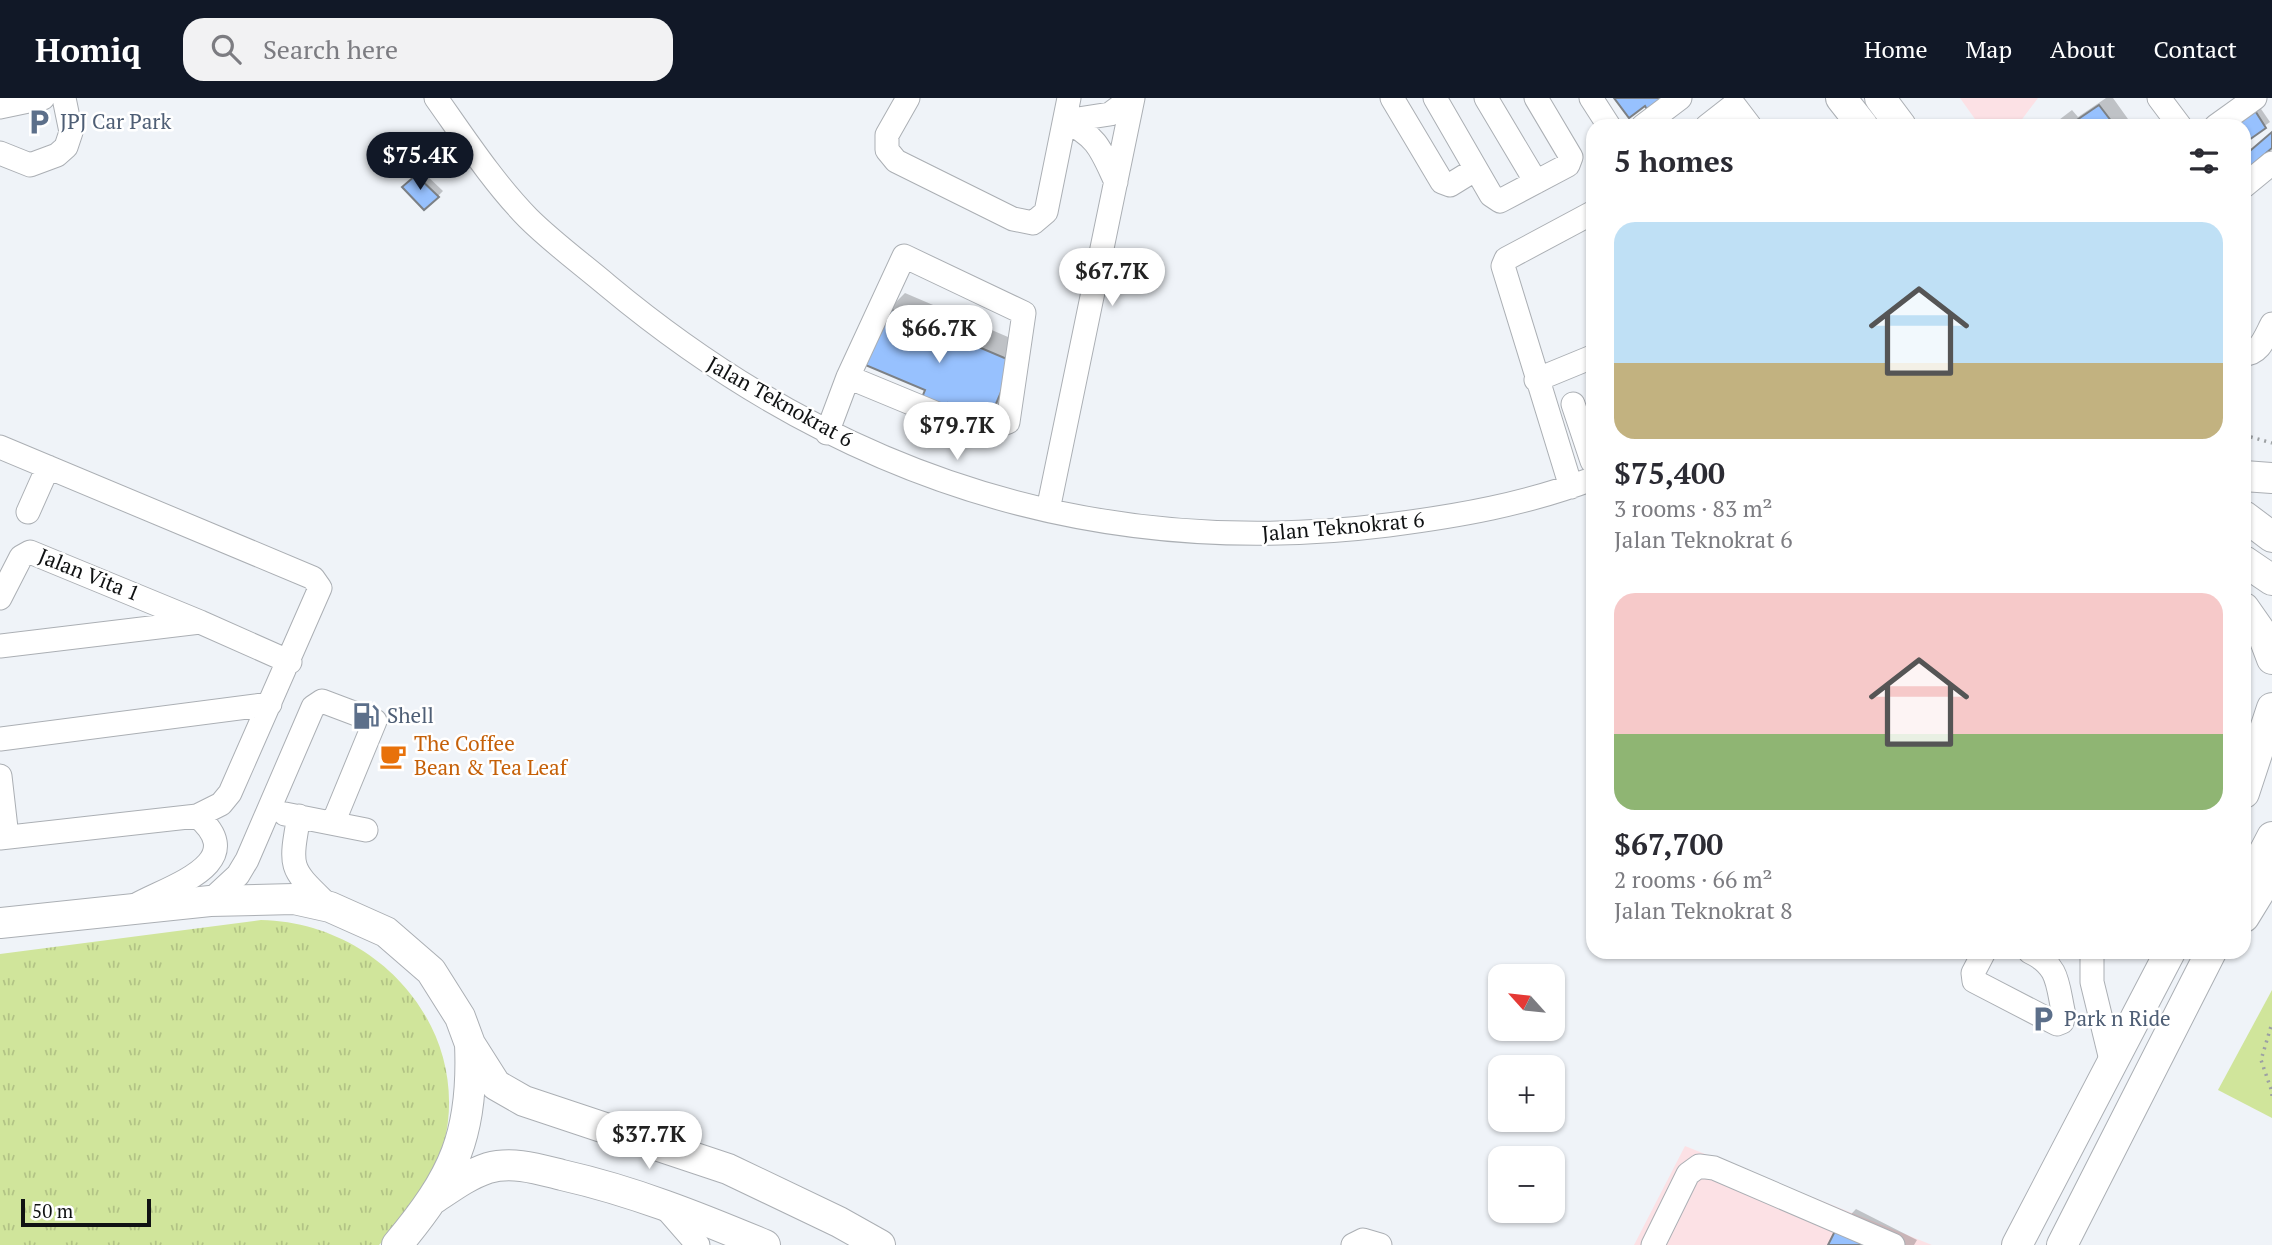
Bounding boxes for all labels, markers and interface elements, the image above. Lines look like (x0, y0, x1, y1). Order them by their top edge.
search box (183, 18, 673, 81)
text: Homiq (35, 28, 141, 71)
icon: search (207, 30, 245, 68)
text: Search here (263, 32, 398, 66)
text: Home (1864, 33, 1928, 65)
text: Map (1966, 33, 2012, 65)
text: About (2050, 33, 2116, 65)
text: Contact (2154, 33, 2237, 65)
parking icon: JPJ Car Park (24, 107, 54, 137)
place label: JPJ Car Park (60, 107, 171, 135)
pin: $75.4K (363, 132, 477, 192)
text: $75.4K (382, 139, 458, 170)
text: 5 homes (1614, 141, 1733, 181)
icon: filters (2185, 142, 2223, 180)
pin: $67.7K (1055, 248, 1169, 308)
text: $67.7K (1075, 255, 1149, 286)
icon: home (1856, 268, 1982, 394)
pin: $66.7K (882, 306, 996, 365)
text: $66.7K (901, 312, 977, 343)
street label: Jalan Teknokrat 6 (702, 349, 859, 453)
pin: $79.7K (900, 402, 1014, 462)
text: $79.7K (919, 409, 995, 440)
text: $75,400 (1614, 453, 1725, 493)
text: 3 rooms · 83 m² (1614, 493, 1773, 524)
street label: Jalan Teknokrat 6 (1260, 505, 1425, 547)
text: Jalan Teknokrat 6 (1614, 524, 1793, 555)
street label: Jalan Vita 1 (35, 541, 144, 607)
icon: home (1856, 639, 1982, 765)
fuel station icon: Shell (351, 701, 381, 731)
place label: Shell (387, 701, 434, 729)
place label: The Coffee Bean & Tea Leaf (414, 729, 569, 781)
cafe icon: The Coffee Bean & Tea Leaf (378, 741, 408, 771)
text: $67,700 (1614, 824, 1723, 864)
text: 2 rooms · 66 m² (1614, 864, 1773, 895)
text: Jalan Teknokrat 8 (1614, 895, 1793, 926)
north arrow (1488, 964, 1564, 1041)
map controls (1488, 964, 1565, 1223)
parking icon: Park n Ride (2028, 1004, 2058, 1034)
place label: Park n Ride (2064, 1004, 2171, 1032)
button: + (1488, 1055, 1565, 1132)
pin: $37.7K (592, 1112, 706, 1171)
text: $37.7K (612, 1118, 686, 1149)
button: − (1488, 1146, 1565, 1223)
scale bar (21, 1196, 150, 1228)
text: 50 m (32, 1198, 73, 1223)

